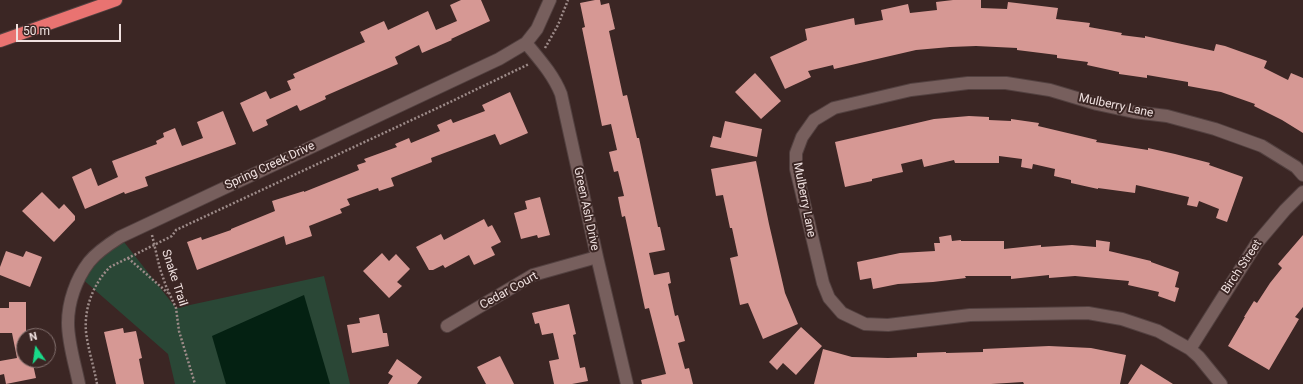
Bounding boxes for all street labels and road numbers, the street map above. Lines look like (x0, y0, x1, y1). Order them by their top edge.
street label: Mulberry Lane (1077, 91, 1155, 121)
street label: Spring Creek Drive (223, 139, 317, 193)
street label: Mulberry Lane (790, 161, 818, 239)
street label: Green Ash Drive (570, 166, 602, 252)
street label: Birch Street (1219, 237, 1265, 297)
street label: Snake Trail (158, 248, 190, 308)
street label: Cedar Court (477, 269, 541, 313)

